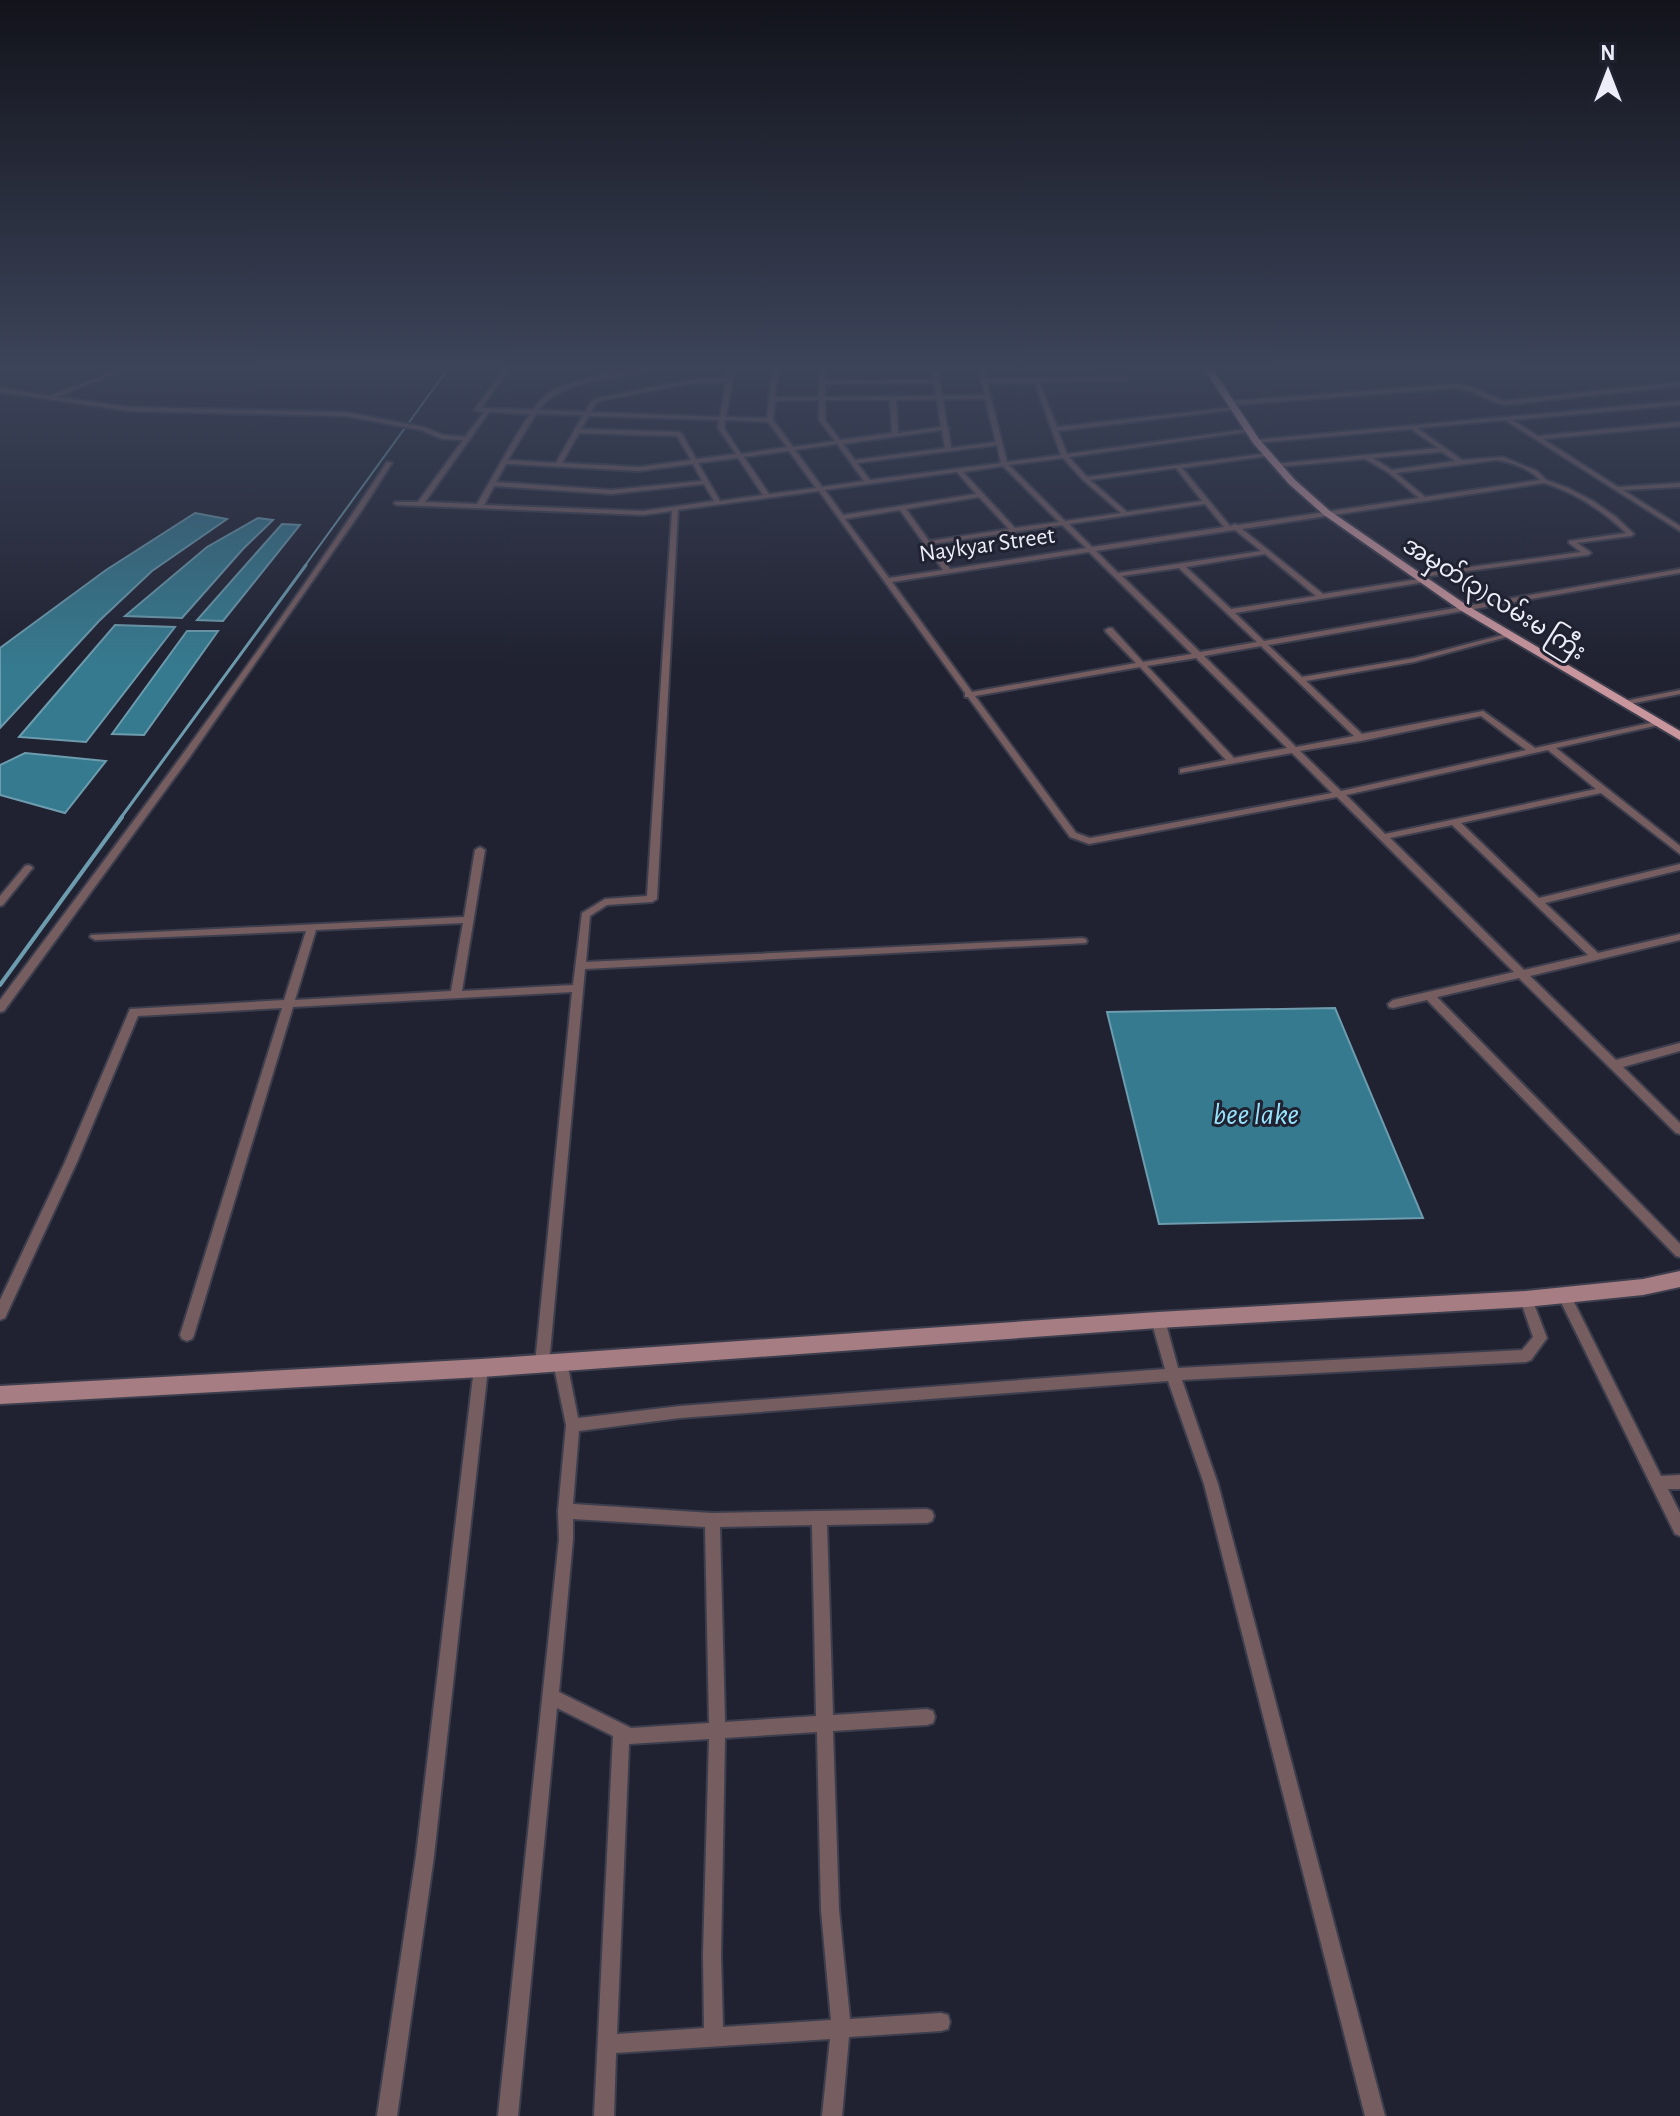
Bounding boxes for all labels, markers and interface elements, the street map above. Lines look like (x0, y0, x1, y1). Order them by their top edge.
north arrow (1568, 32, 1648, 112)
text: N (1600, 42, 1616, 64)
street label: Naykyar Street (918, 524, 1057, 566)
street label: အမှတ်(၃)လမ်းမ ကြီး (1395, 529, 1592, 670)
water label: bee lake (1213, 1100, 1299, 1130)

